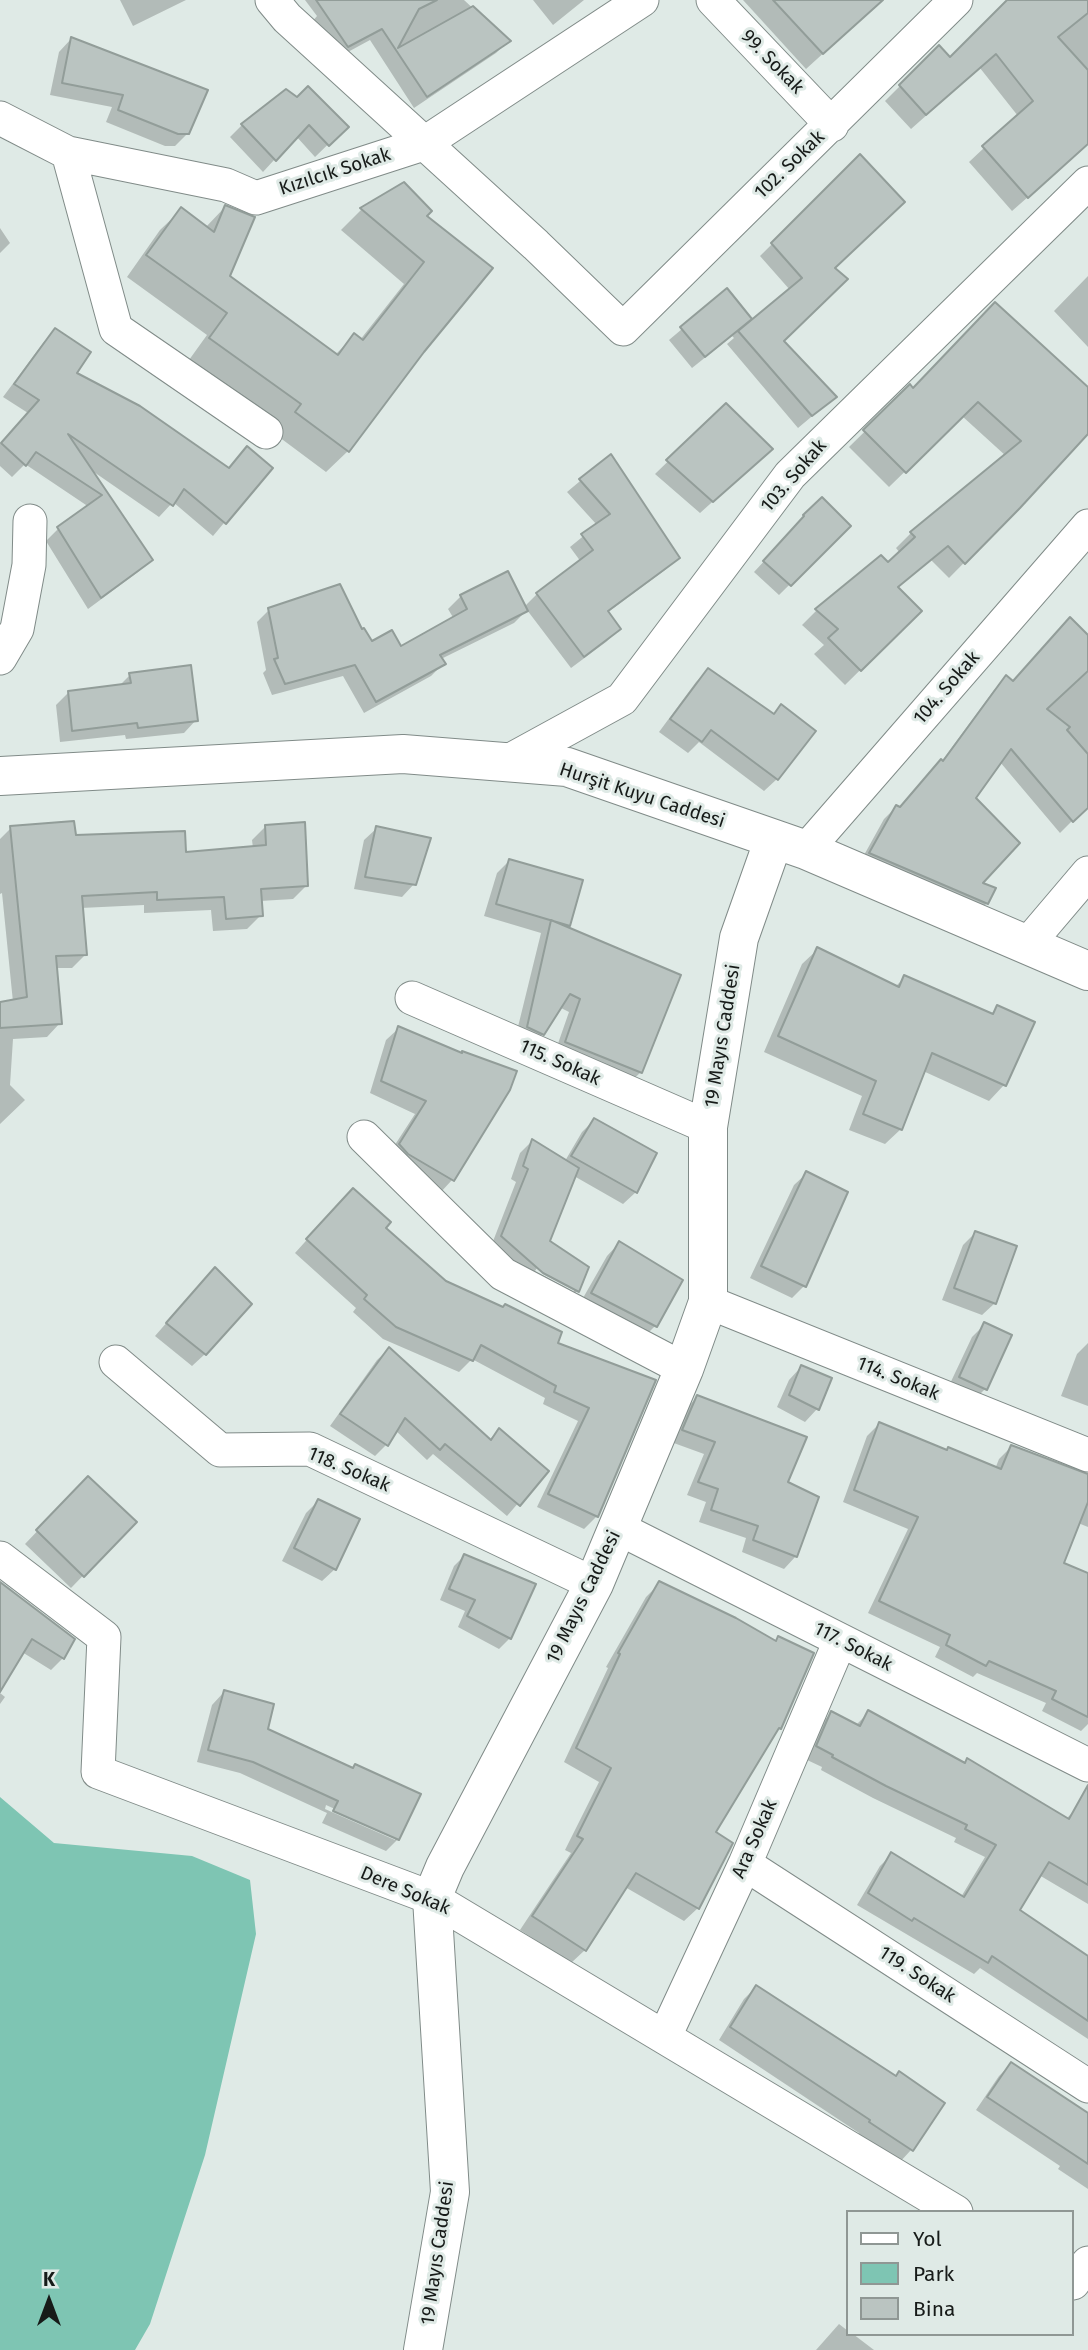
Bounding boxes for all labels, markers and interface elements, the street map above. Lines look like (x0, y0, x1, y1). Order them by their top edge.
street label: 99. Sokak (736, 25, 808, 99)
street label: 102. Sokak (750, 126, 830, 204)
street label: Kızılcık Sokak (276, 143, 394, 201)
street label: 103. Sokak (756, 435, 832, 517)
street label: 104. Sokak (909, 647, 985, 729)
street label: Hurşit Kuyu Caddesi (556, 758, 728, 834)
street label: 19 Mayıs Caddesi (700, 963, 746, 1109)
street label: 115. Sokak (516, 1035, 604, 1091)
street label: 114. Sokak (853, 1352, 943, 1406)
street label: 118. Sokak (304, 1442, 394, 1498)
street label: 19 Mayıs Caddesi (542, 1527, 626, 1667)
street label: 117. Sokak (810, 1618, 896, 1676)
street label: Ara Sokak (728, 1796, 782, 1882)
street label: Dere Sokak (356, 1862, 454, 1920)
street label: 119. Sokak (874, 1942, 960, 2008)
street label: 19 Mayıs Caddesi (417, 2180, 459, 2326)
legend (846, 2210, 1074, 2336)
text: Yol (913, 2226, 942, 2252)
text: Park (913, 2261, 954, 2287)
north arrow (14, 2266, 84, 2336)
text: K (43, 2268, 55, 2291)
text: Bina (913, 2296, 955, 2322)

